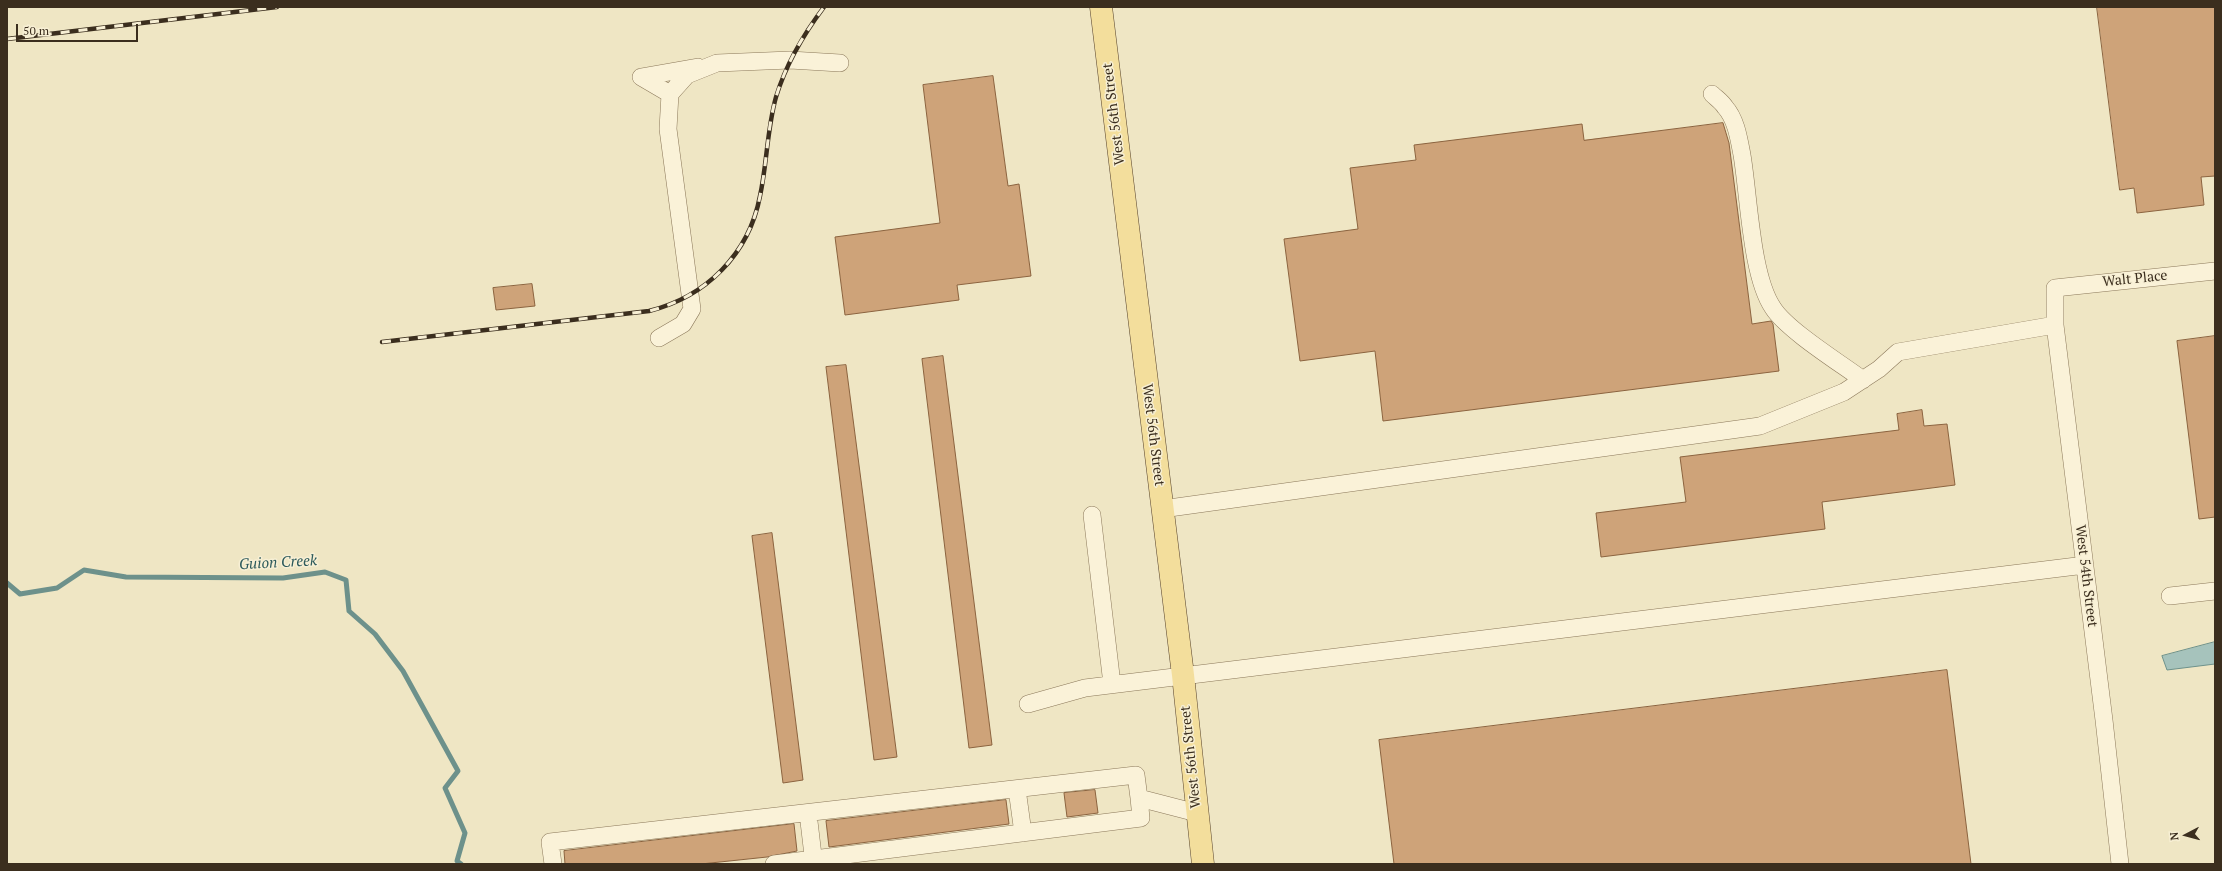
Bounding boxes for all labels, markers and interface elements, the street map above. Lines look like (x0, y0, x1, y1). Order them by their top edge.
scale bar (18, 16, 140, 42)
text: 50 m (23, 23, 49, 38)
street label: West 56th Street (1099, 62, 1129, 166)
street label: Walt Place (2102, 267, 2168, 291)
street label: West 56th Street (1138, 383, 1168, 487)
street label: West 54th Street (2071, 524, 2101, 628)
water label: Guion Creek (239, 552, 317, 574)
street label: West 56th Street (1177, 705, 1205, 809)
north arrow (2166, 815, 2206, 855)
text: N (2167, 831, 2181, 841)

